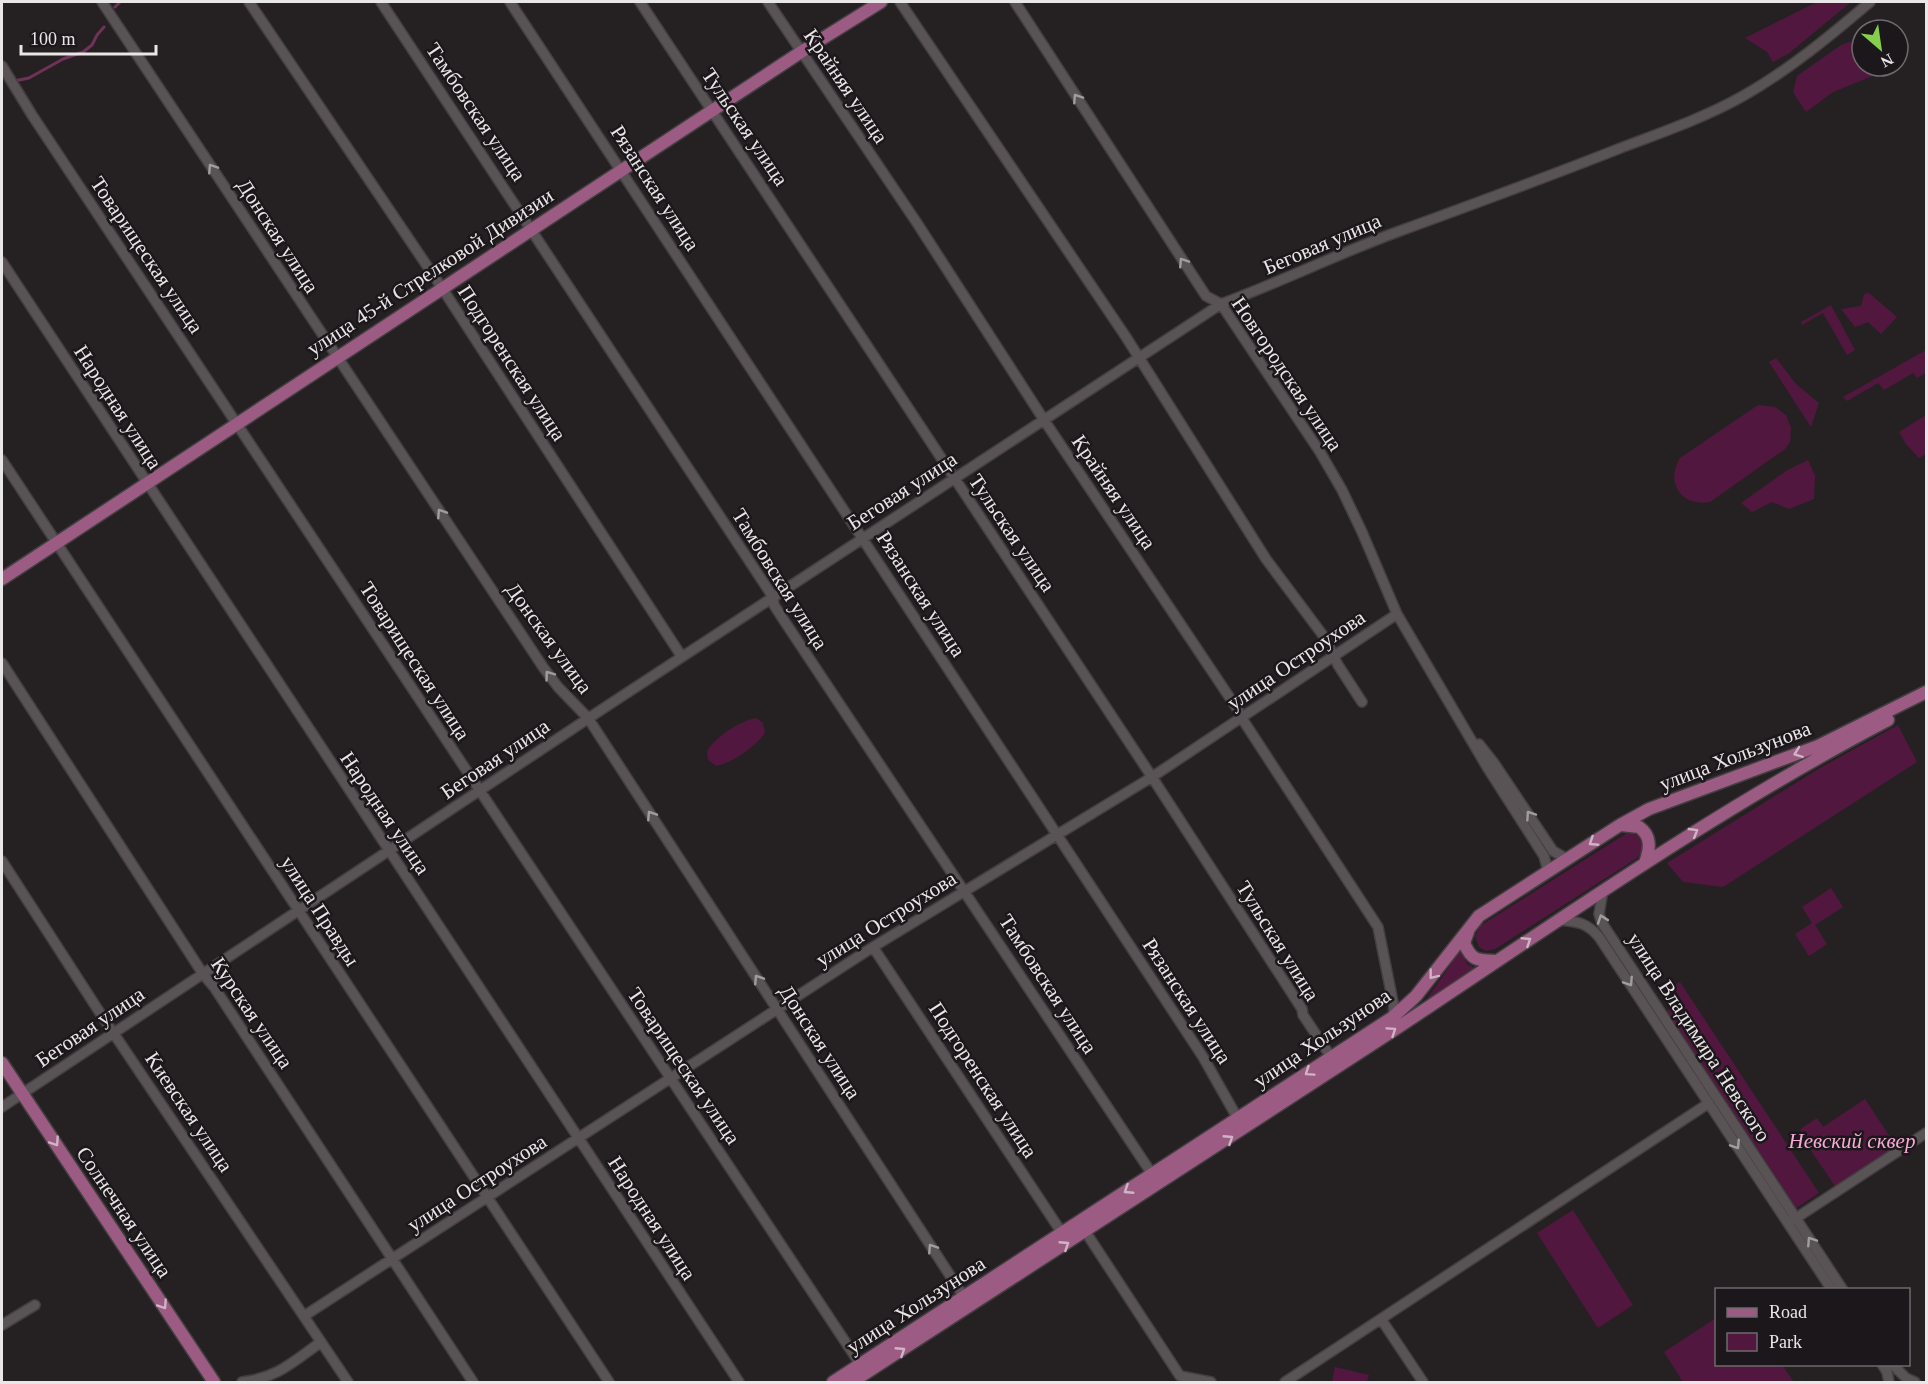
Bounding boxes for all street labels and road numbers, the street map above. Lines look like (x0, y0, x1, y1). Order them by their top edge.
street label: Крайняя улица (799, 24, 893, 148)
street label: Тамбовская улица (421, 38, 531, 186)
street label: Тульская улица (697, 64, 794, 191)
street label: Рязанская улица (606, 121, 705, 256)
street label: Товарищеская улица (86, 172, 209, 338)
street label: Донская улица (232, 174, 324, 298)
street label: улица 45-й Стрелковой Дивизии (302, 183, 558, 361)
street label: Беговая улица (1259, 208, 1385, 280)
street label: Подгоренская улица (453, 281, 572, 446)
street label: Новгородская улица (1227, 292, 1348, 456)
street label: Народная улица (69, 341, 167, 474)
street label: Крайняя улица (1067, 430, 1161, 554)
street label: Беговая улица (843, 446, 962, 535)
street label: Тульская улица (964, 470, 1061, 597)
street label: Тамбовская улица (727, 504, 833, 654)
street label: Рязанская улица (872, 527, 971, 662)
street label: Товарищеская улица (355, 577, 475, 745)
street label: Донская улица (501, 578, 598, 699)
street label: улица Остроухова (1223, 605, 1370, 715)
street label: Беговая улица (436, 714, 554, 804)
street label: улица Хользунова (1656, 716, 1815, 796)
street label: Народная улица (335, 747, 435, 880)
street label: улица Правды (276, 852, 364, 970)
street label: улица Остроухова (811, 866, 961, 972)
street label: Тульская улица (1232, 877, 1325, 1006)
street label: Тамбовская улица (994, 910, 1102, 1059)
street label: улица Владимира Невского (1622, 928, 1776, 1146)
street label: Рязанская улица (1138, 934, 1237, 1069)
street label: Курская улица (206, 953, 298, 1074)
street label: Донская улица (774, 980, 866, 1104)
street label: Беговая улица (31, 982, 149, 1072)
street label: Товарищеская улица (623, 983, 746, 1149)
street label: улица Хользунова (1249, 983, 1396, 1093)
street label: Подгоренская улица (924, 998, 1043, 1163)
street label: Киевская улица (140, 1047, 238, 1177)
street label: улица Остроухова (403, 1129, 552, 1237)
street label: Солнечная улица (71, 1142, 177, 1283)
street label: Народная улица (603, 1152, 701, 1285)
street label: улица Хользунова (842, 1251, 990, 1359)

